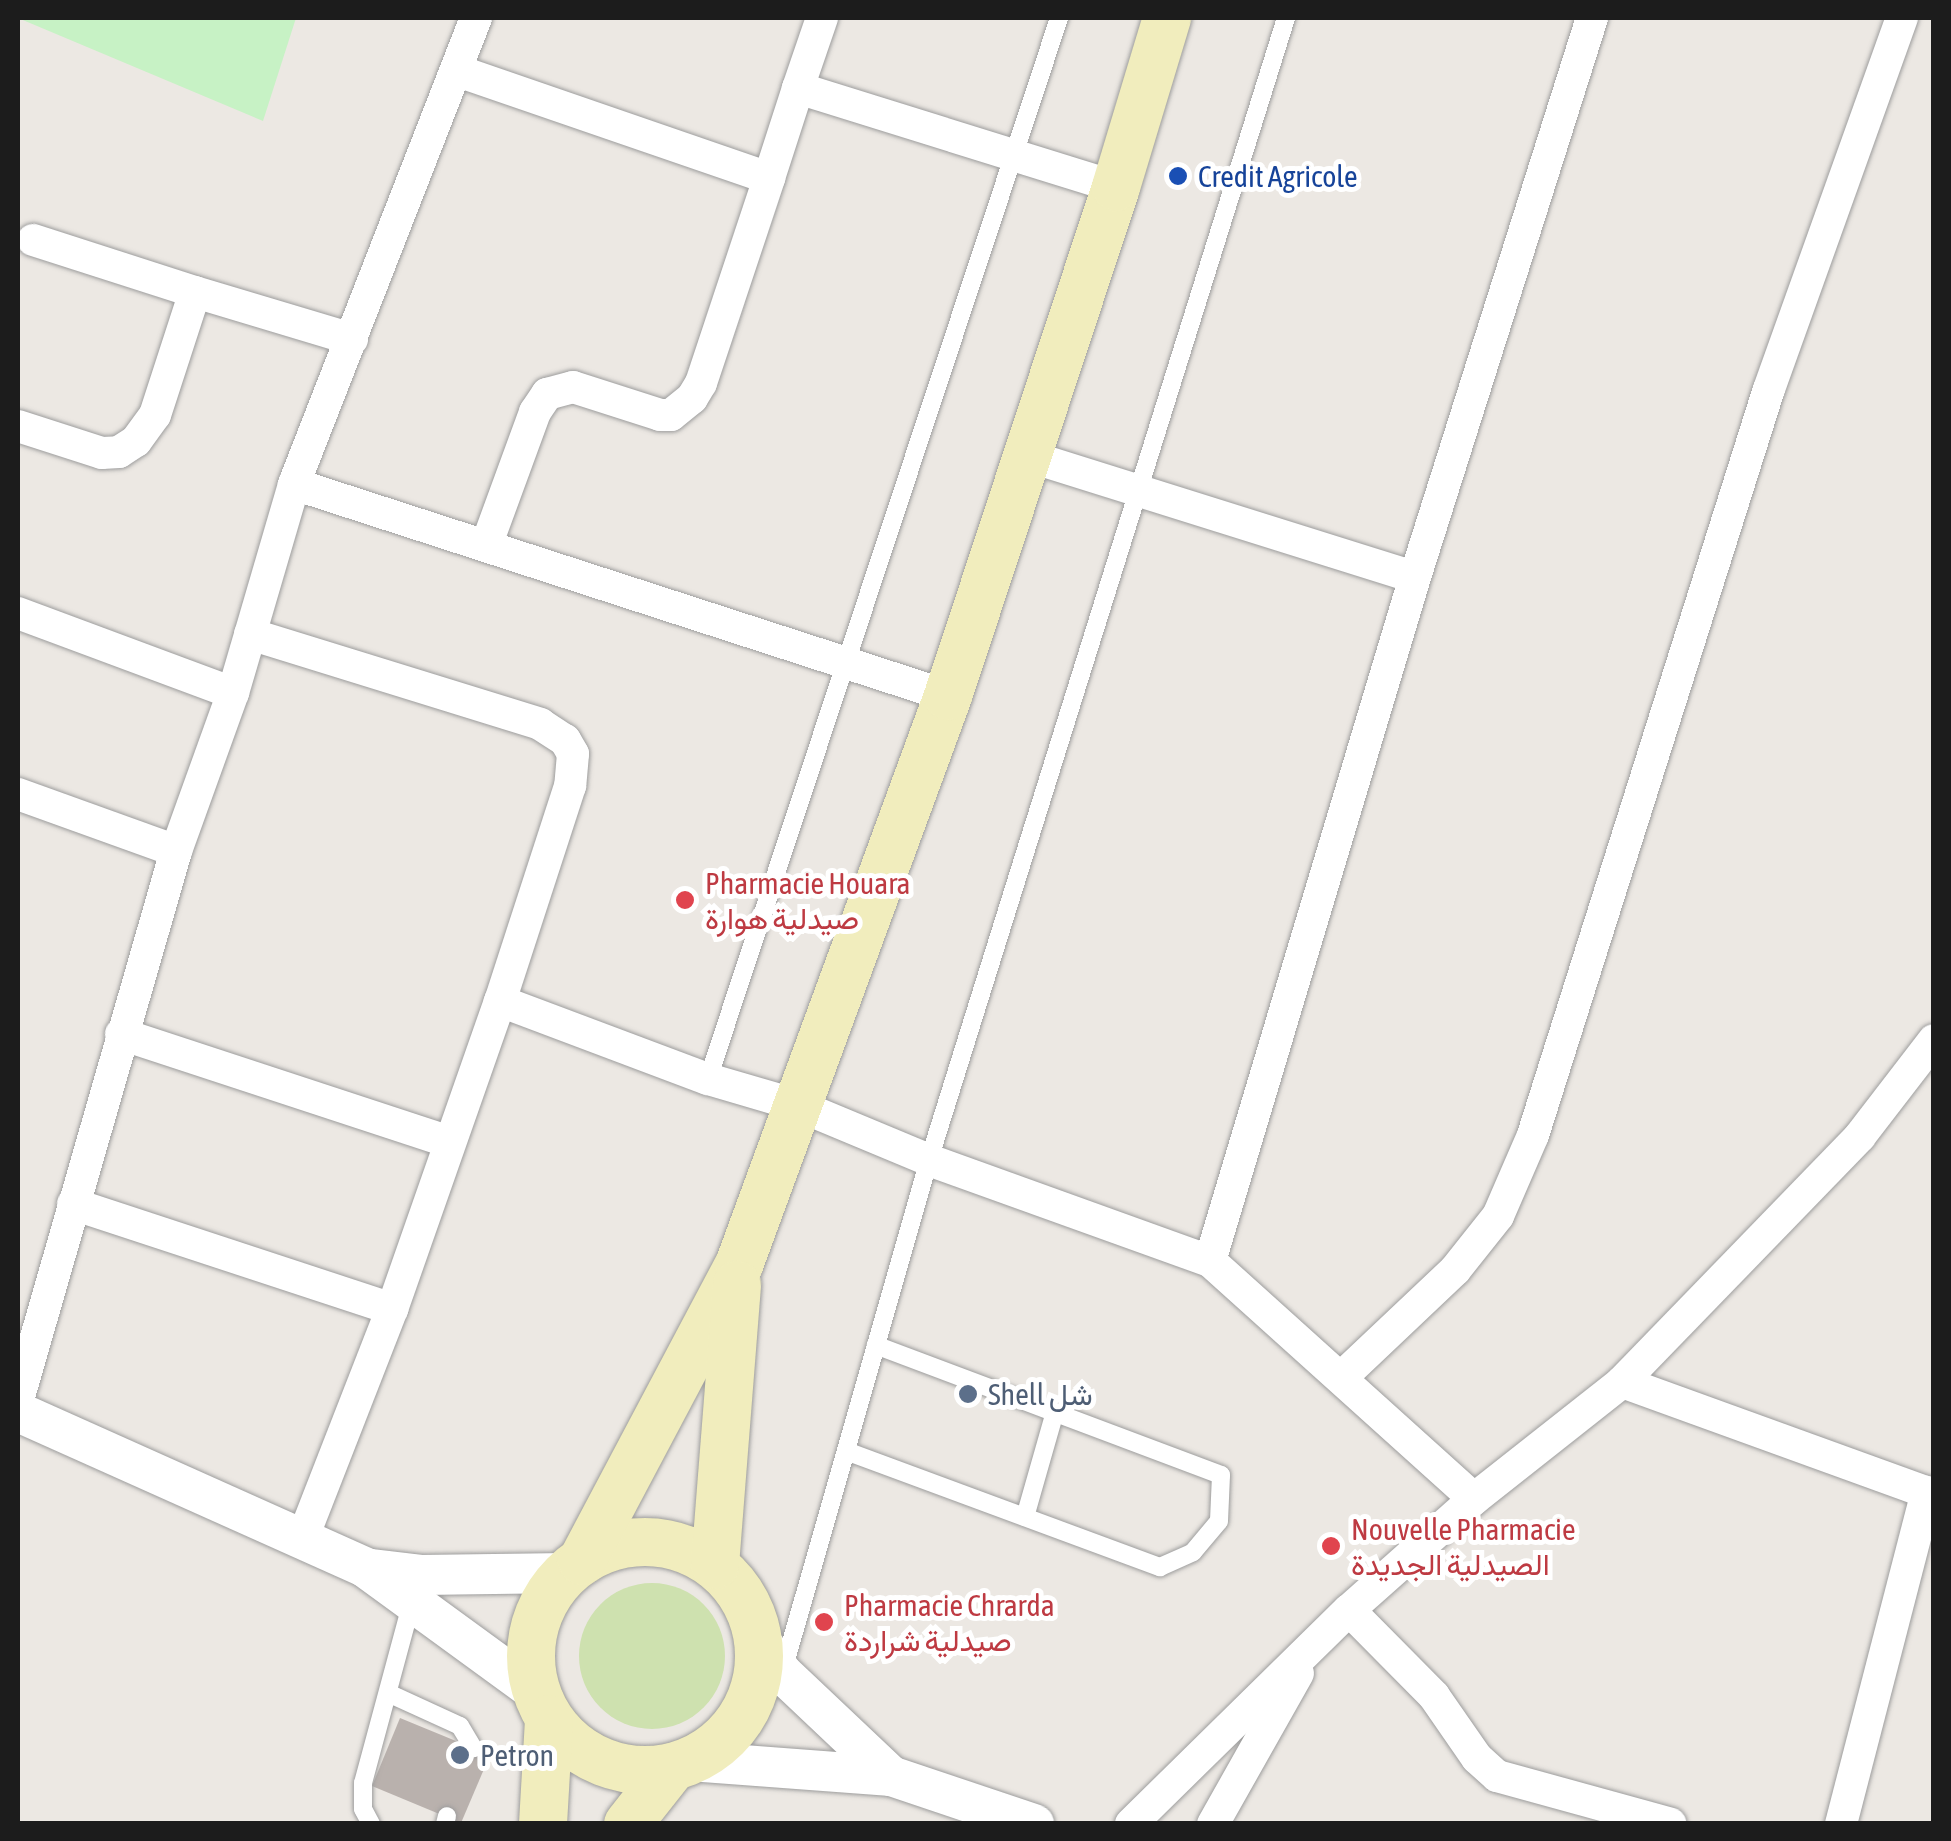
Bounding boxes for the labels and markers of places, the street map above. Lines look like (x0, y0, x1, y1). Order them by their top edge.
place label: Credit Agricole (1198, 158, 1358, 194)
marker: Credit Agricole (1167, 165, 1189, 187)
place label: Pharmacie Houara صيدلية هوارة (705, 865, 910, 936)
marker: Pharmacie Houara صيدلية هوارة (674, 889, 696, 911)
place label: Shell شل (988, 1376, 1093, 1412)
marker: Shell شل (957, 1383, 979, 1405)
place label: Nouvelle Pharmacie الصيدلية الجديدة (1351, 1511, 1576, 1582)
marker: Nouvelle Pharmacie الصيدلية الجديدة (1320, 1535, 1342, 1557)
place label: Pharmacie Chrarda صيدلية شراردة (844, 1587, 1055, 1658)
marker: Pharmacie Chrarda صيدلية شراردة (813, 1611, 835, 1633)
place label: Petron (480, 1737, 554, 1773)
marker: Petron (449, 1744, 471, 1766)

